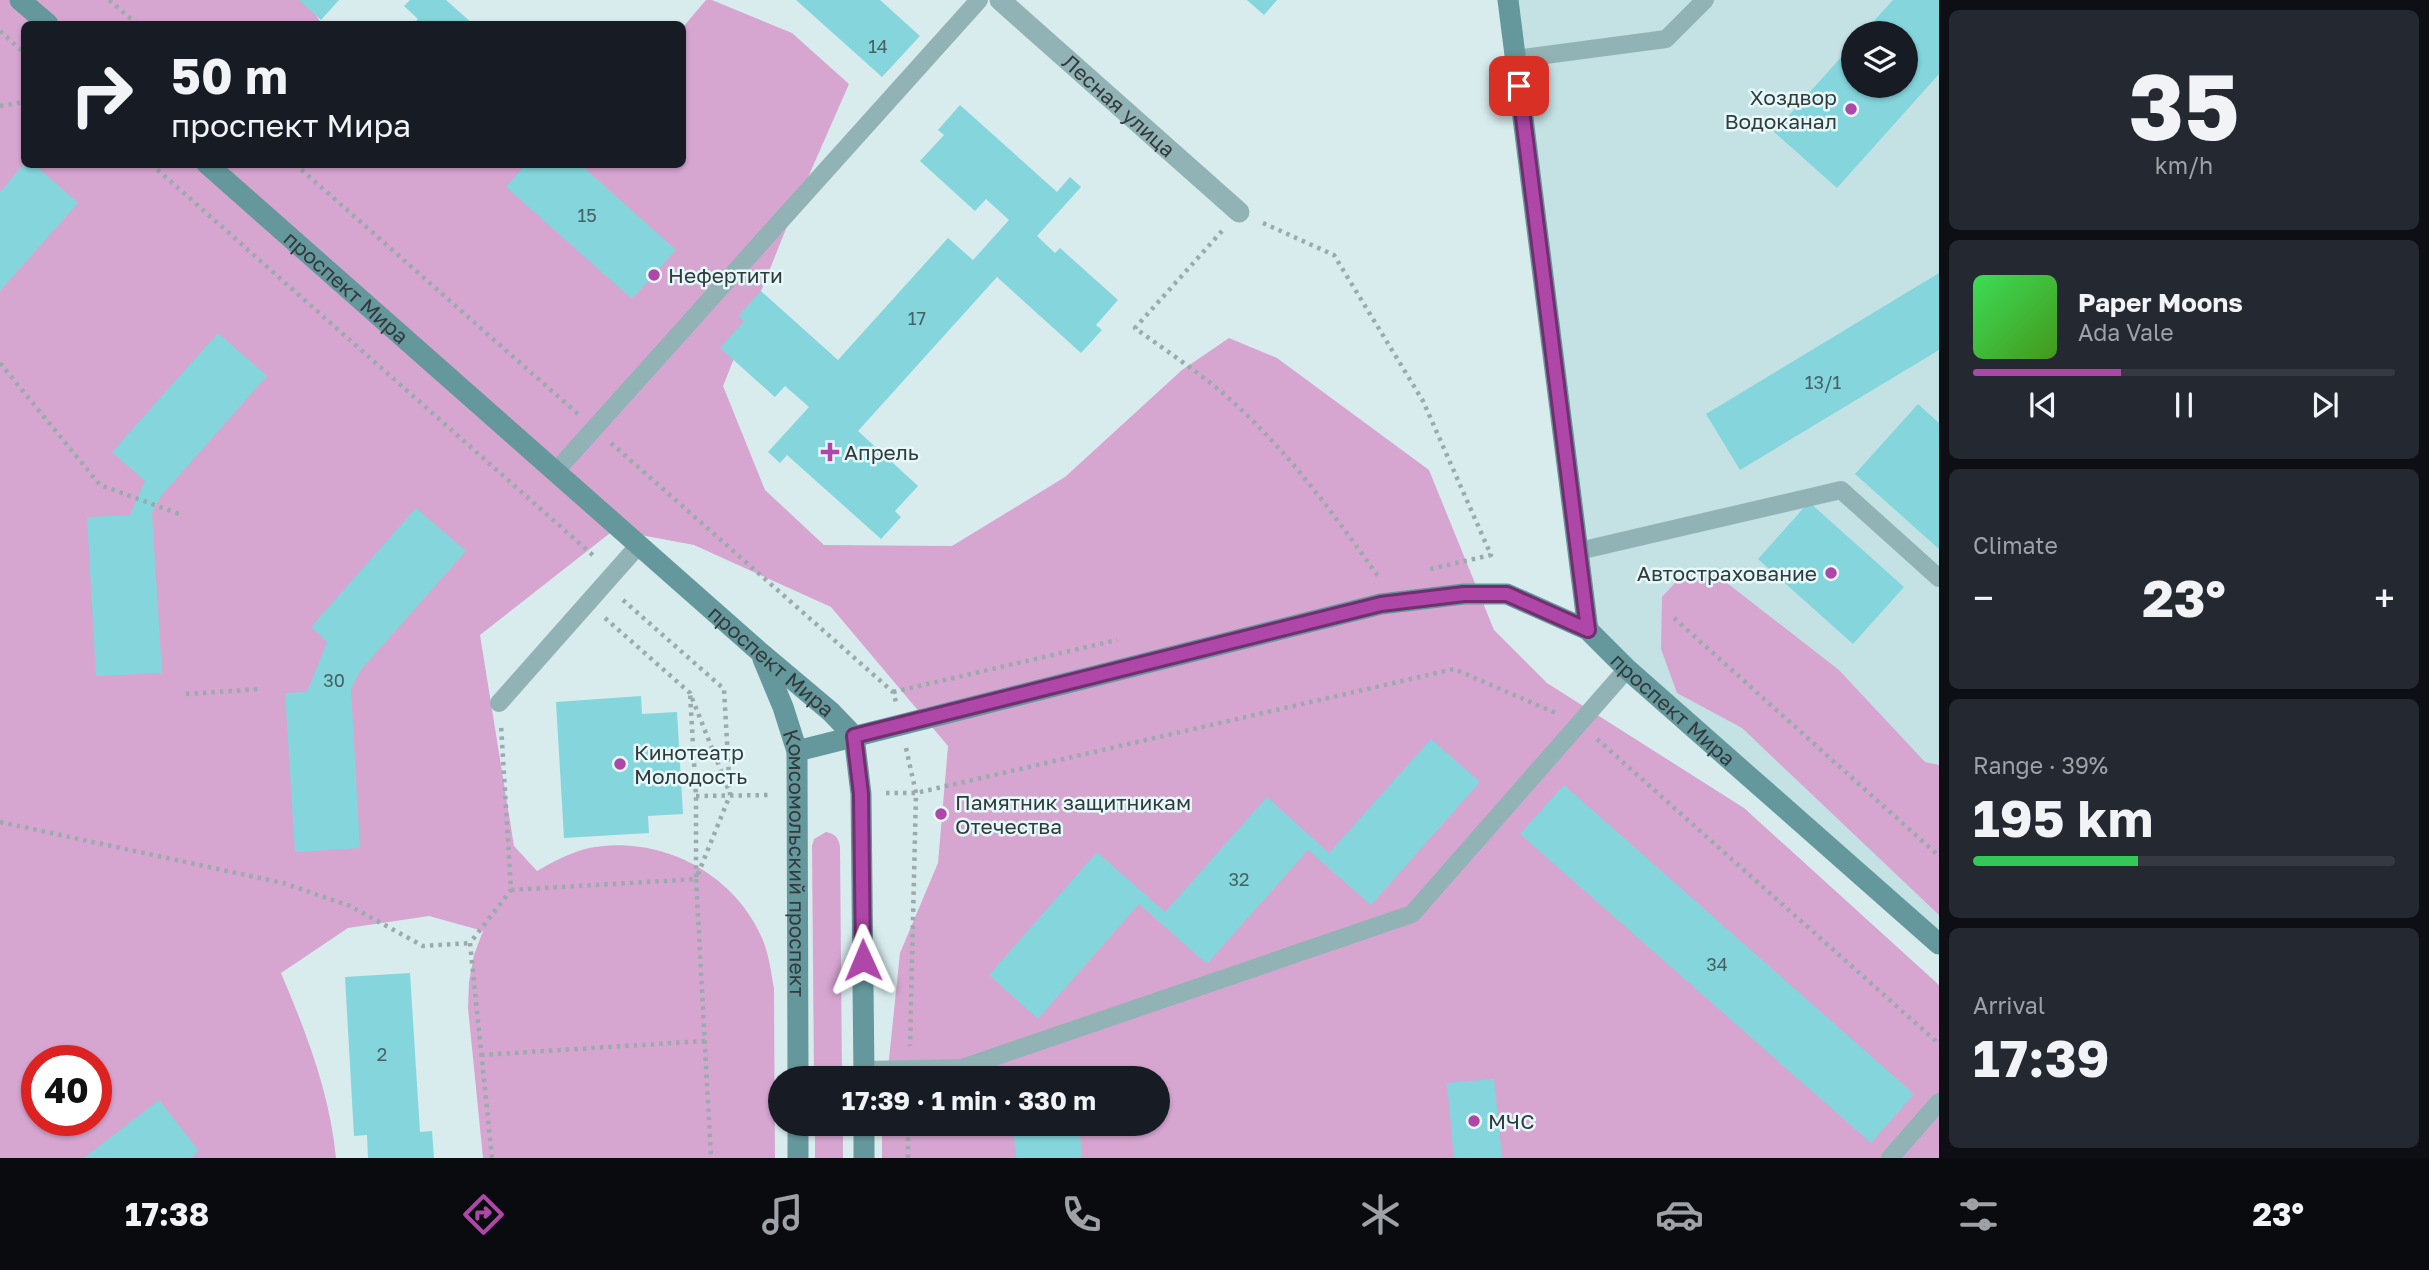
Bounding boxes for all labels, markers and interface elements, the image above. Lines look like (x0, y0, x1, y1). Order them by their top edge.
map controls (1841, 21, 1918, 98)
button: layers (1841, 21, 1918, 98)
house number: 14 (868, 35, 888, 57)
text: 50 m (171, 46, 288, 105)
icon: right (56, 49, 147, 140)
street label: Лесная улица (1057, 49, 1181, 162)
text: 35 (2128, 51, 2240, 160)
pin (1489, 56, 1549, 116)
icon: arrive (1500, 67, 1538, 105)
place label: Хоздвор Водоканал (1725, 84, 1837, 134)
marker: Хоздвор Водоканал (1843, 101, 1859, 117)
text: проспект Мира (171, 106, 411, 144)
text: km/h (2155, 151, 2213, 179)
house number: 15 (577, 204, 597, 226)
street label: проспект Мира (279, 225, 414, 349)
place label: Нефертити (668, 262, 783, 288)
marker: Нефертити (646, 267, 662, 283)
text: Paper Moons (2078, 287, 2243, 318)
house number: 17 (908, 307, 926, 329)
text: Ada Vale (2078, 318, 2174, 346)
house number: 13/1 (1805, 371, 1842, 393)
icon: previous (2024, 386, 2062, 424)
icon: pause (2165, 386, 2203, 424)
icon: next (2306, 386, 2344, 424)
place label: Апрель (844, 439, 919, 465)
marker: Апрель (822, 444, 838, 460)
text: Climate (1973, 531, 2058, 559)
place label: Автострахование (1637, 560, 1817, 586)
marker: Автострахование (1823, 565, 1839, 581)
text: 23° (2142, 566, 2226, 628)
text: − (1973, 575, 1994, 620)
text: + (2374, 575, 2395, 620)
street label: проспект Мира (703, 600, 840, 722)
street label: проспект Мира (1605, 647, 1741, 771)
house number: 30 (323, 669, 345, 691)
street label: Комсомольский проспект (778, 726, 811, 997)
place label: Кинотеатр Молодость (634, 739, 747, 789)
text: Range · 39% (1973, 751, 2108, 779)
marker: Кинотеатр Молодость (612, 756, 628, 772)
text: 195 km (1973, 786, 2153, 848)
place label: Памятник защитникам Отечества (955, 789, 1191, 839)
marker: Памятник защитникам Отечества (933, 806, 949, 822)
house number: 32 (1229, 868, 1249, 890)
position arrow (826, 923, 900, 997)
house number: 34 (1706, 953, 1728, 975)
text: Arrival (1973, 991, 2045, 1019)
text: 17:39 (1973, 1026, 2110, 1088)
house number: 2 (377, 1043, 387, 1065)
speed limit sign: 40 (21, 1045, 112, 1136)
text: 17:39 · 1 min · 330 m (842, 1085, 1096, 1116)
place label: МЧС (1488, 1108, 1534, 1134)
marker: МЧС (1466, 1113, 1482, 1129)
icon: directions (459, 1190, 508, 1239)
icon: music (758, 1190, 807, 1239)
icon: phone (1057, 1190, 1106, 1239)
icon: climate (1356, 1190, 1405, 1239)
icon: car (1655, 1190, 1704, 1239)
icon: filters (1954, 1190, 2003, 1239)
text: 17:38 (125, 1195, 209, 1233)
text: 23° (2252, 1195, 2304, 1233)

